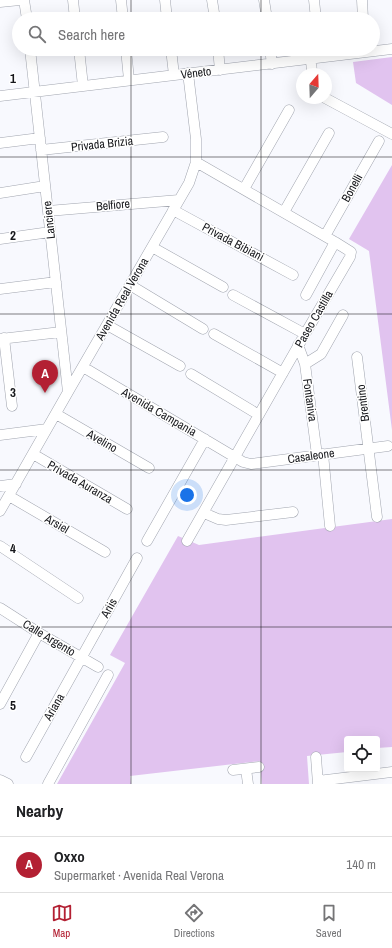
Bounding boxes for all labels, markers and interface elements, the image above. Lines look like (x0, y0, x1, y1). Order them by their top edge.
search box (12, 12, 380, 56)
icon: search (26, 23, 48, 45)
text: Search here (58, 24, 125, 45)
street label: Véneto (180, 63, 212, 83)
north arrow (296, 68, 332, 104)
text: 1 (10, 70, 16, 87)
street label: Privada Brizia (70, 133, 134, 155)
street label: Bonelli (338, 171, 366, 205)
street label: Belfiore (95, 196, 131, 214)
street label: Lanciere (39, 200, 59, 240)
street label: Privada Bibiani (199, 219, 267, 265)
text: 2 (10, 227, 16, 244)
street label: Avenida Real Verona (91, 254, 152, 344)
street label: Paseo Castilla (291, 287, 337, 350)
pin: A (32, 360, 58, 393)
street label: Fontaniva (299, 377, 321, 423)
text: 3 (10, 384, 16, 401)
street label: Avenida Campania (118, 384, 200, 440)
street label: Brentino (353, 384, 373, 422)
street label: Avelino (83, 425, 120, 456)
street label: Casaleone (287, 445, 335, 467)
street label: Privada Auranza (44, 457, 116, 507)
your location (177, 485, 197, 505)
street label: Arsiel (41, 510, 72, 537)
text: 4 (10, 540, 16, 557)
street label: Ariis (97, 595, 121, 622)
street label: Calle Argento (20, 616, 78, 660)
street label: Ariana (39, 690, 68, 724)
text: 5 (10, 697, 16, 714)
map controls (344, 736, 380, 772)
button: locate (344, 736, 380, 772)
text: Nearby (16, 799, 63, 822)
text: Oxxo (54, 846, 85, 867)
text: A (25, 856, 33, 873)
text: 140 m (346, 856, 376, 873)
text: Supermarket · Avenida Real Verona (54, 867, 224, 884)
tab: Map (51, 902, 73, 940)
tab: Directions (174, 902, 215, 940)
tab: Saved (316, 902, 341, 940)

